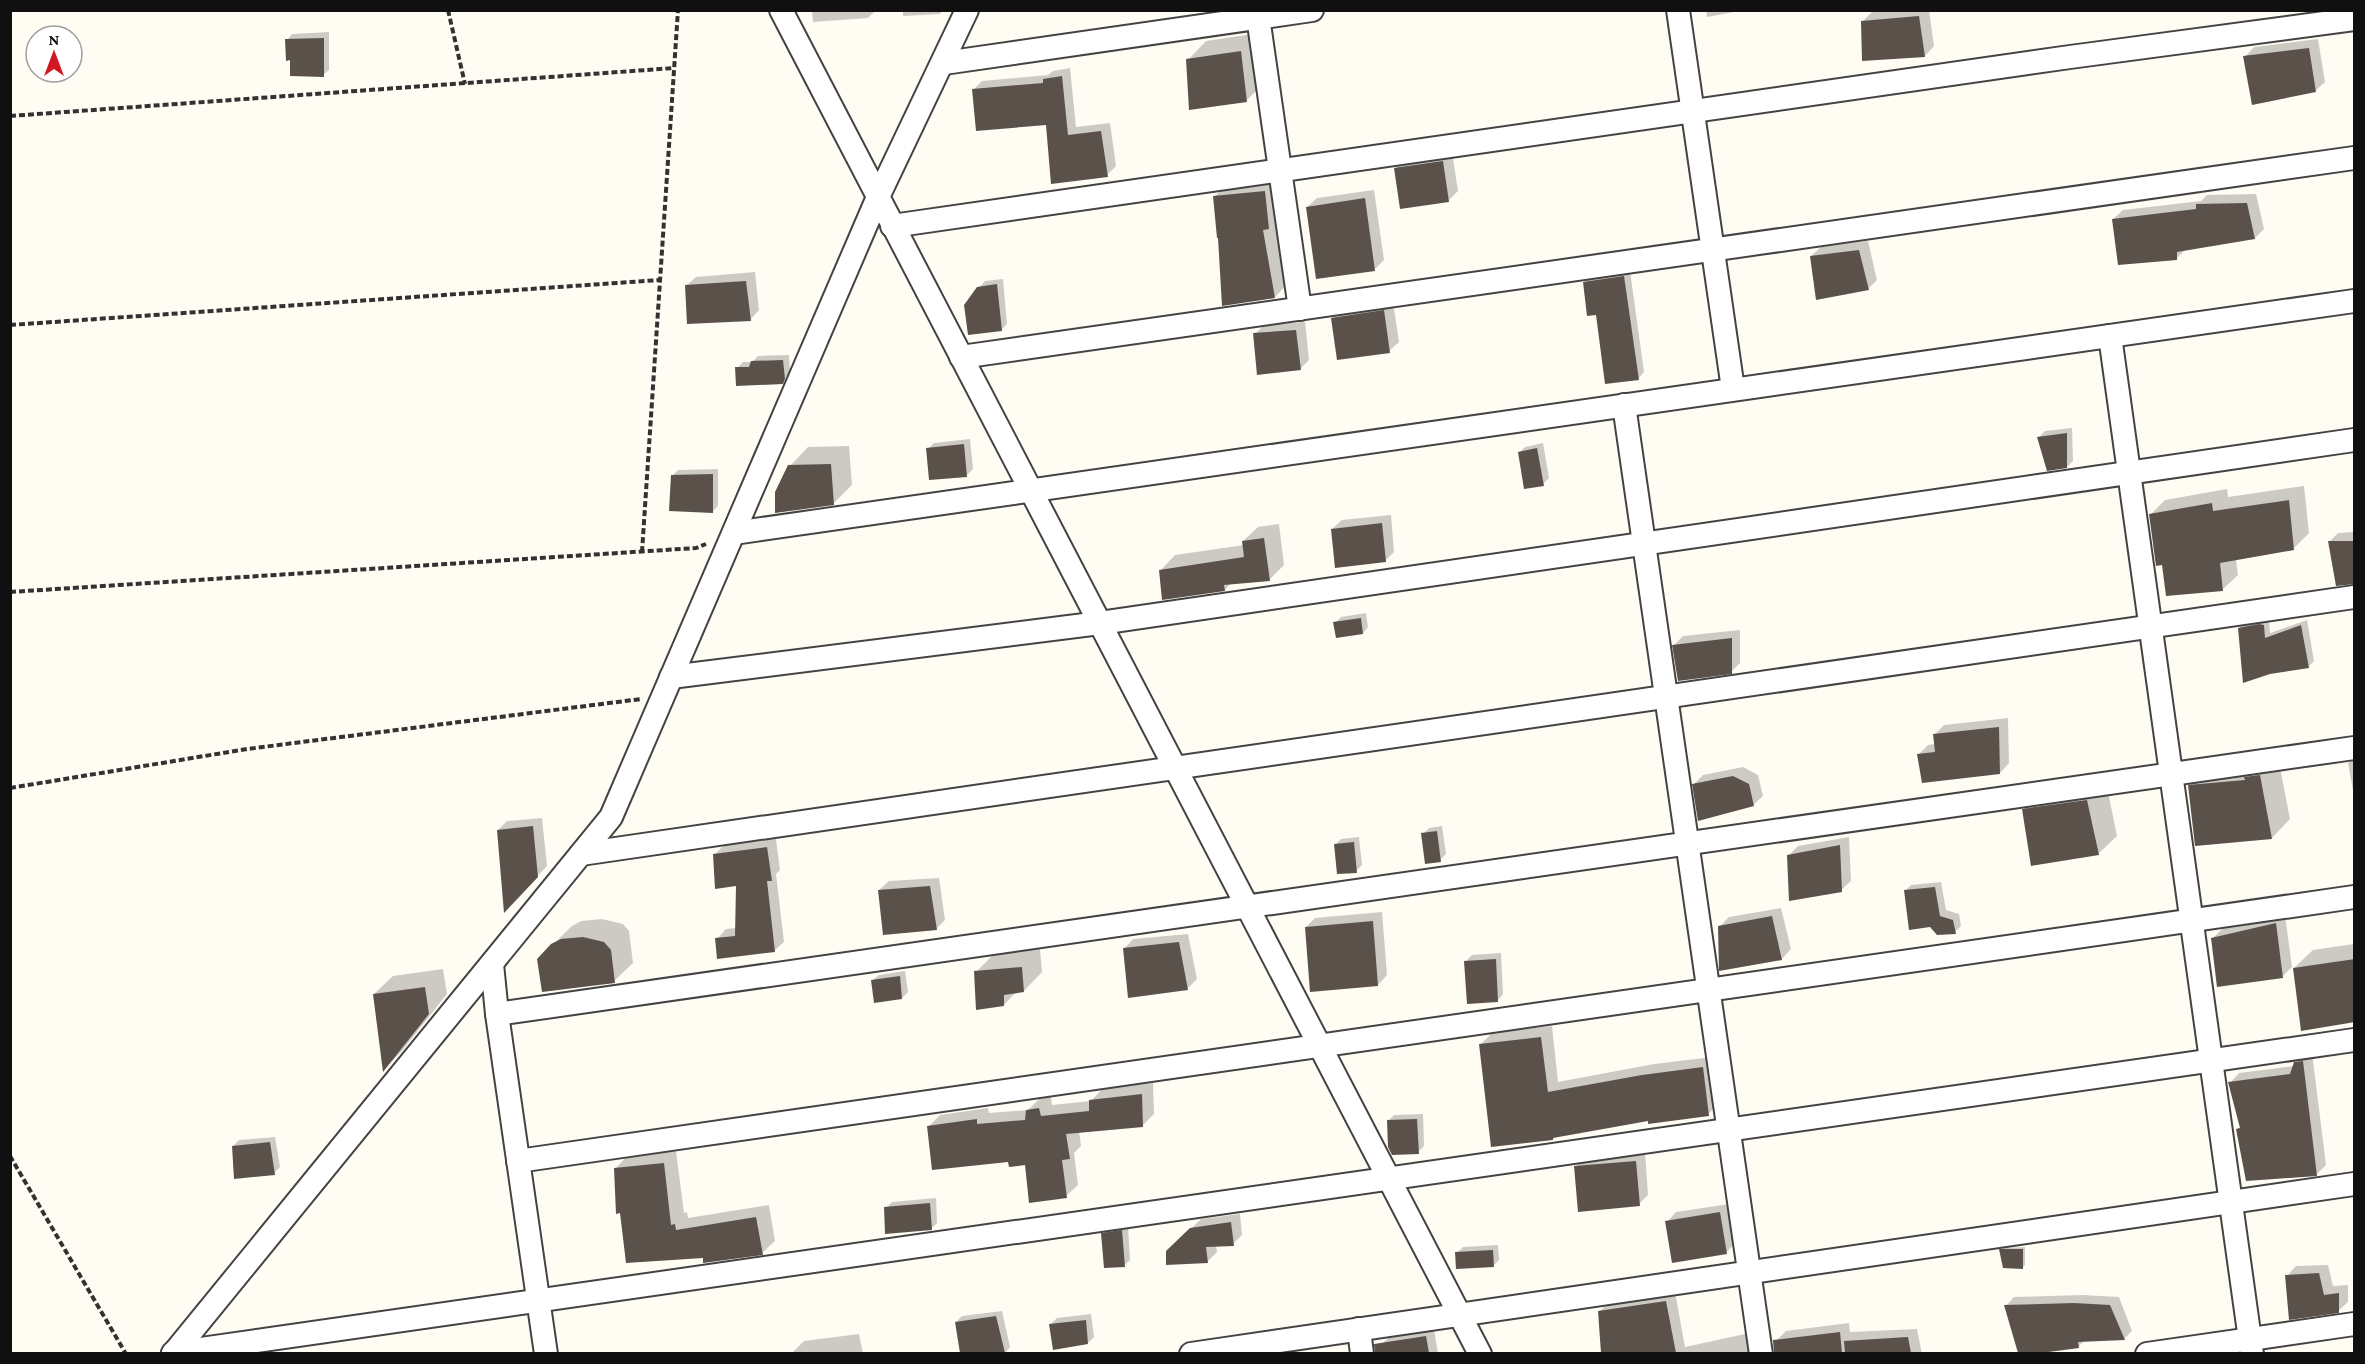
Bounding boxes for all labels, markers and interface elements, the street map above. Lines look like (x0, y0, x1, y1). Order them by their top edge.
north arrow (24, 24, 84, 84)
text: N (49, 31, 60, 48)

